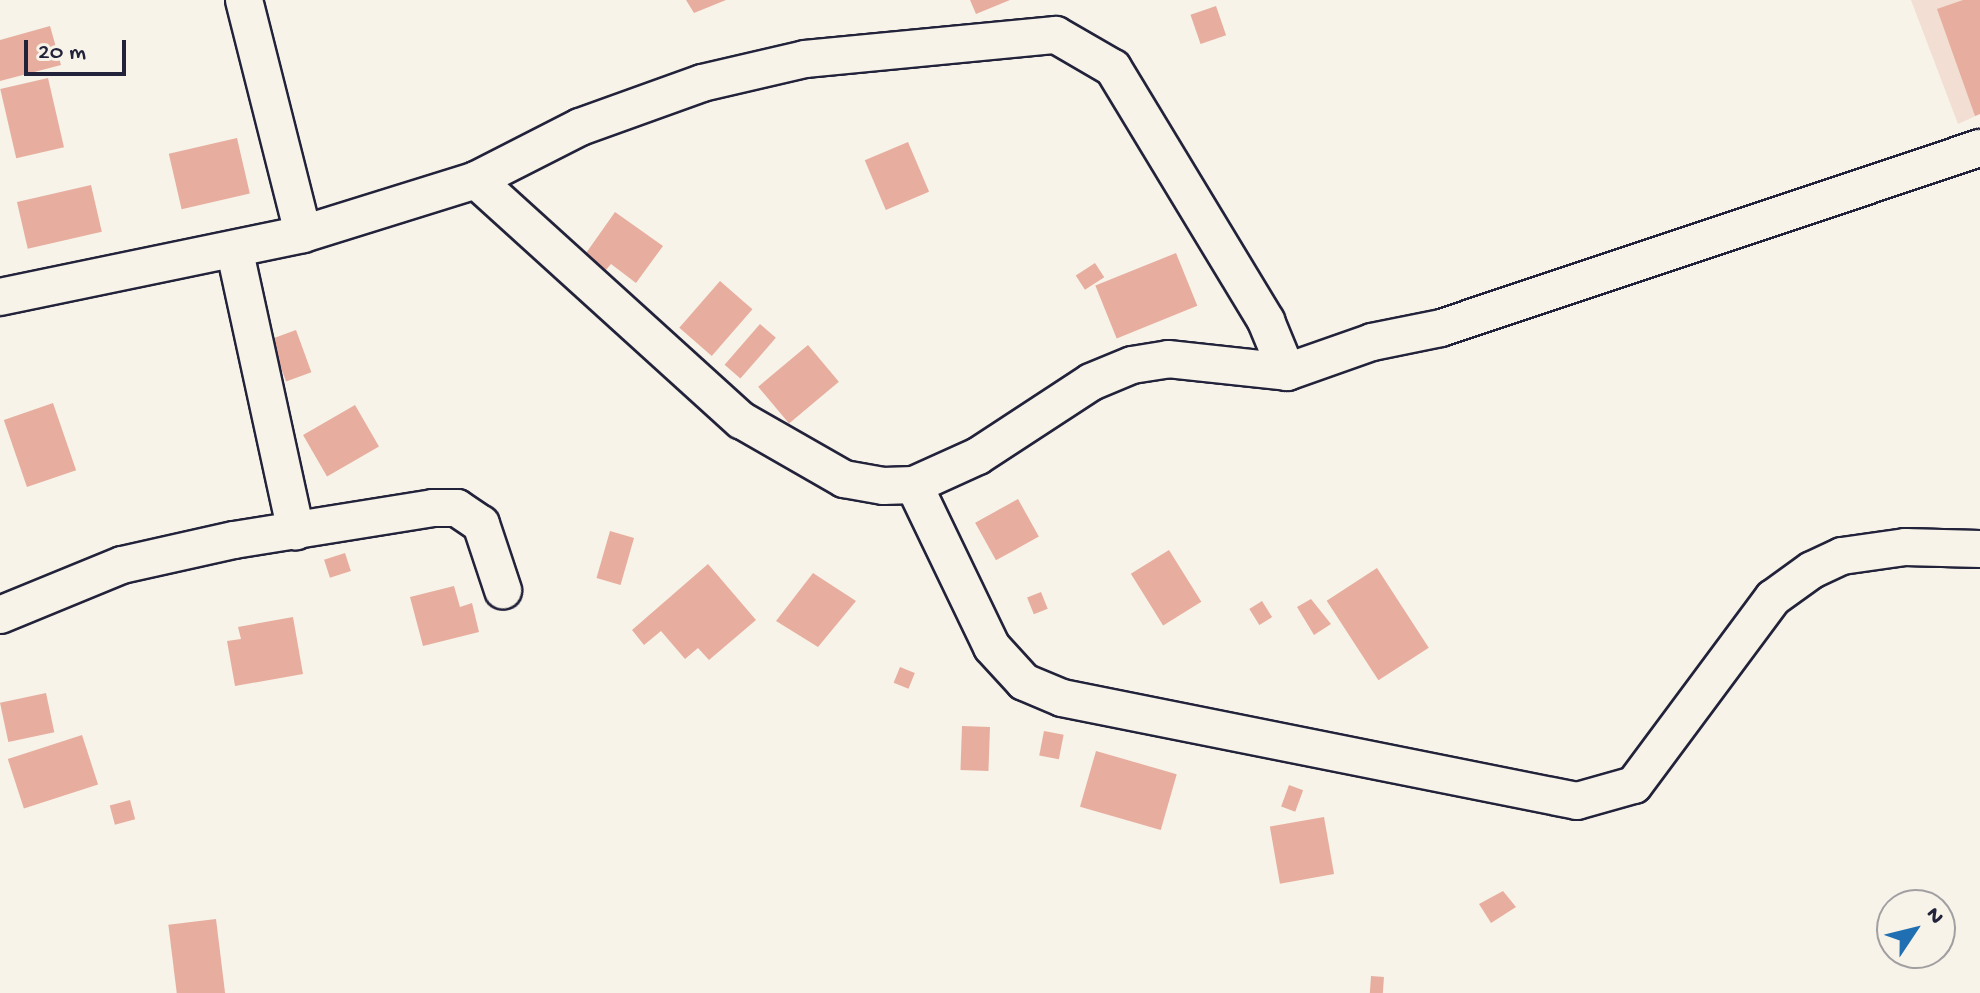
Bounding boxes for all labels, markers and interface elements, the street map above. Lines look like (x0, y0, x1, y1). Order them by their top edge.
scale bar (28, 24, 130, 74)
text: 20 m (38, 39, 86, 68)
north arrow (1876, 889, 1956, 969)
text: N (1919, 903, 1949, 930)

